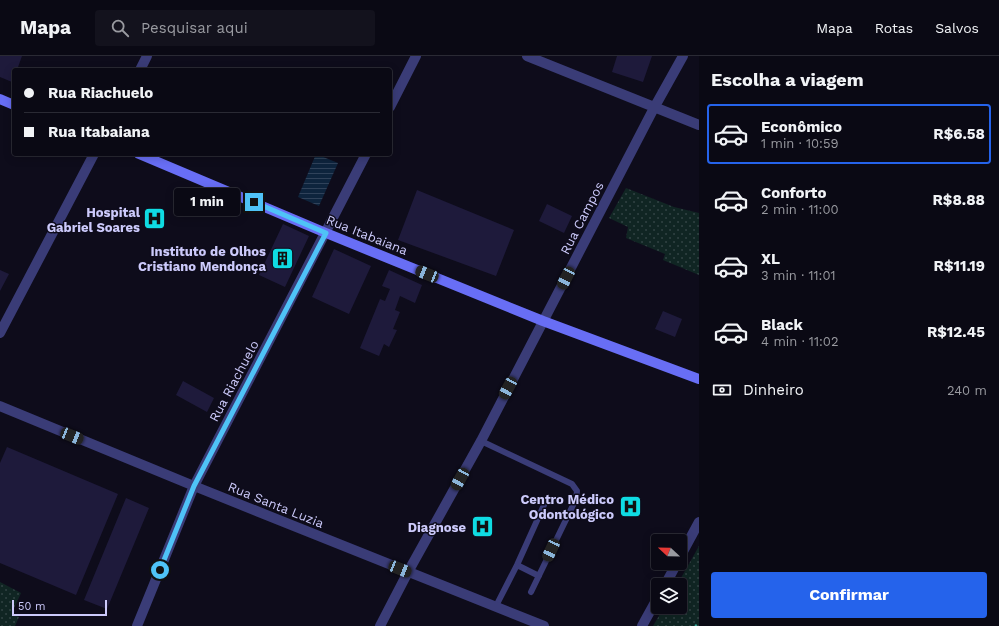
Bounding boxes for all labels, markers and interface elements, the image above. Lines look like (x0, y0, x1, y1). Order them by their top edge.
search box (95, 10, 375, 46)
text: Mapa (20, 16, 71, 39)
icon: search (109, 17, 131, 39)
text: Pesquisar aqui (141, 19, 248, 37)
text: Mapa (816, 20, 853, 36)
text: Rotas (875, 20, 913, 36)
text: Salvos (935, 20, 979, 36)
text: Escolha a viagem (711, 69, 864, 90)
text: Rua Riachuelo (48, 84, 153, 102)
icon: car (713, 116, 749, 152)
text: Econômico (761, 118, 842, 136)
text: Rua Itabaiana (48, 123, 150, 141)
text: R$6.58 (933, 125, 985, 143)
text: 1 min · 10:59 (761, 136, 839, 151)
street label: Rua Campos (557, 179, 607, 257)
icon: car (713, 182, 749, 218)
text: Conforto (761, 184, 826, 202)
callout: 1 min (174, 188, 240, 216)
text: R$8.88 (932, 191, 985, 209)
route end (245, 193, 263, 211)
text: 1 min (190, 194, 224, 209)
text: 2 min · 11:00 (761, 202, 839, 217)
place label: Hospital Gabriel Soares (47, 205, 141, 235)
hospital icon: Hospital Gabriel Soares (142, 206, 168, 232)
street label: Rua Itabaiana (324, 212, 410, 258)
place label: Instituto de Olhos Cristiano Mendonça (138, 244, 266, 274)
building icon: Instituto de Olhos Cristiano Mendonça (269, 245, 295, 271)
icon: car (713, 248, 749, 284)
text: XL (761, 250, 780, 268)
text: R$11.19 (934, 257, 985, 275)
car (414, 264, 440, 284)
car (555, 265, 577, 291)
text: 3 min · 11:01 (761, 268, 836, 283)
icon: car (713, 314, 749, 350)
text: Black (761, 316, 803, 334)
text: R$12.45 (927, 323, 985, 341)
text: 4 min · 11:02 (761, 334, 838, 349)
street label: Rua Riachuelo (206, 338, 262, 424)
car (497, 375, 519, 401)
icon: cash (711, 379, 733, 401)
text: Dinheiro (743, 381, 804, 399)
text: 240 m (947, 383, 987, 398)
car (59, 426, 85, 446)
car (449, 466, 471, 492)
street label: Rua Santa Luzia (226, 479, 327, 531)
place label: Centro Médico Odontológico (520, 492, 614, 522)
hospital icon: Centro Médico Odontológico (617, 493, 643, 519)
hospital icon: Diagnose (469, 514, 495, 540)
place label: Diagnose (408, 520, 466, 535)
north arrow (651, 534, 687, 570)
map controls (651, 534, 687, 614)
car (540, 537, 562, 563)
car (387, 559, 413, 579)
route start (151, 561, 169, 579)
button: Confirmar (711, 572, 987, 618)
button: layers (651, 578, 687, 614)
scale bar (12, 598, 107, 617)
text: 50 m (18, 600, 45, 613)

